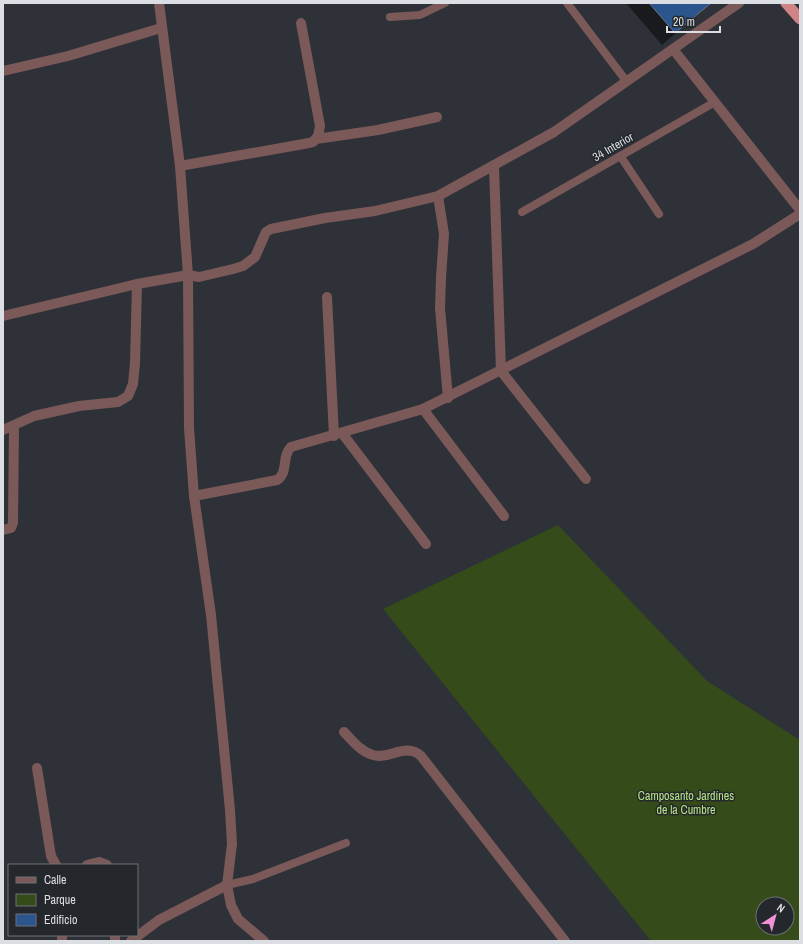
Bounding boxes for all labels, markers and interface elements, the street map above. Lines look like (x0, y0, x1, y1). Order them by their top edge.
scale bar (667, 8, 720, 34)
text: 20 m (673, 14, 695, 30)
street label: 34 Interior (590, 128, 637, 165)
park label: Camposanto Jardínes de la Cumbre (638, 788, 734, 818)
legend (8, 864, 138, 936)
text: Calle (44, 872, 66, 888)
text: Parque (44, 892, 76, 908)
north arrow (755, 896, 795, 936)
text: N (774, 900, 788, 915)
text: Edificio (44, 912, 77, 928)

